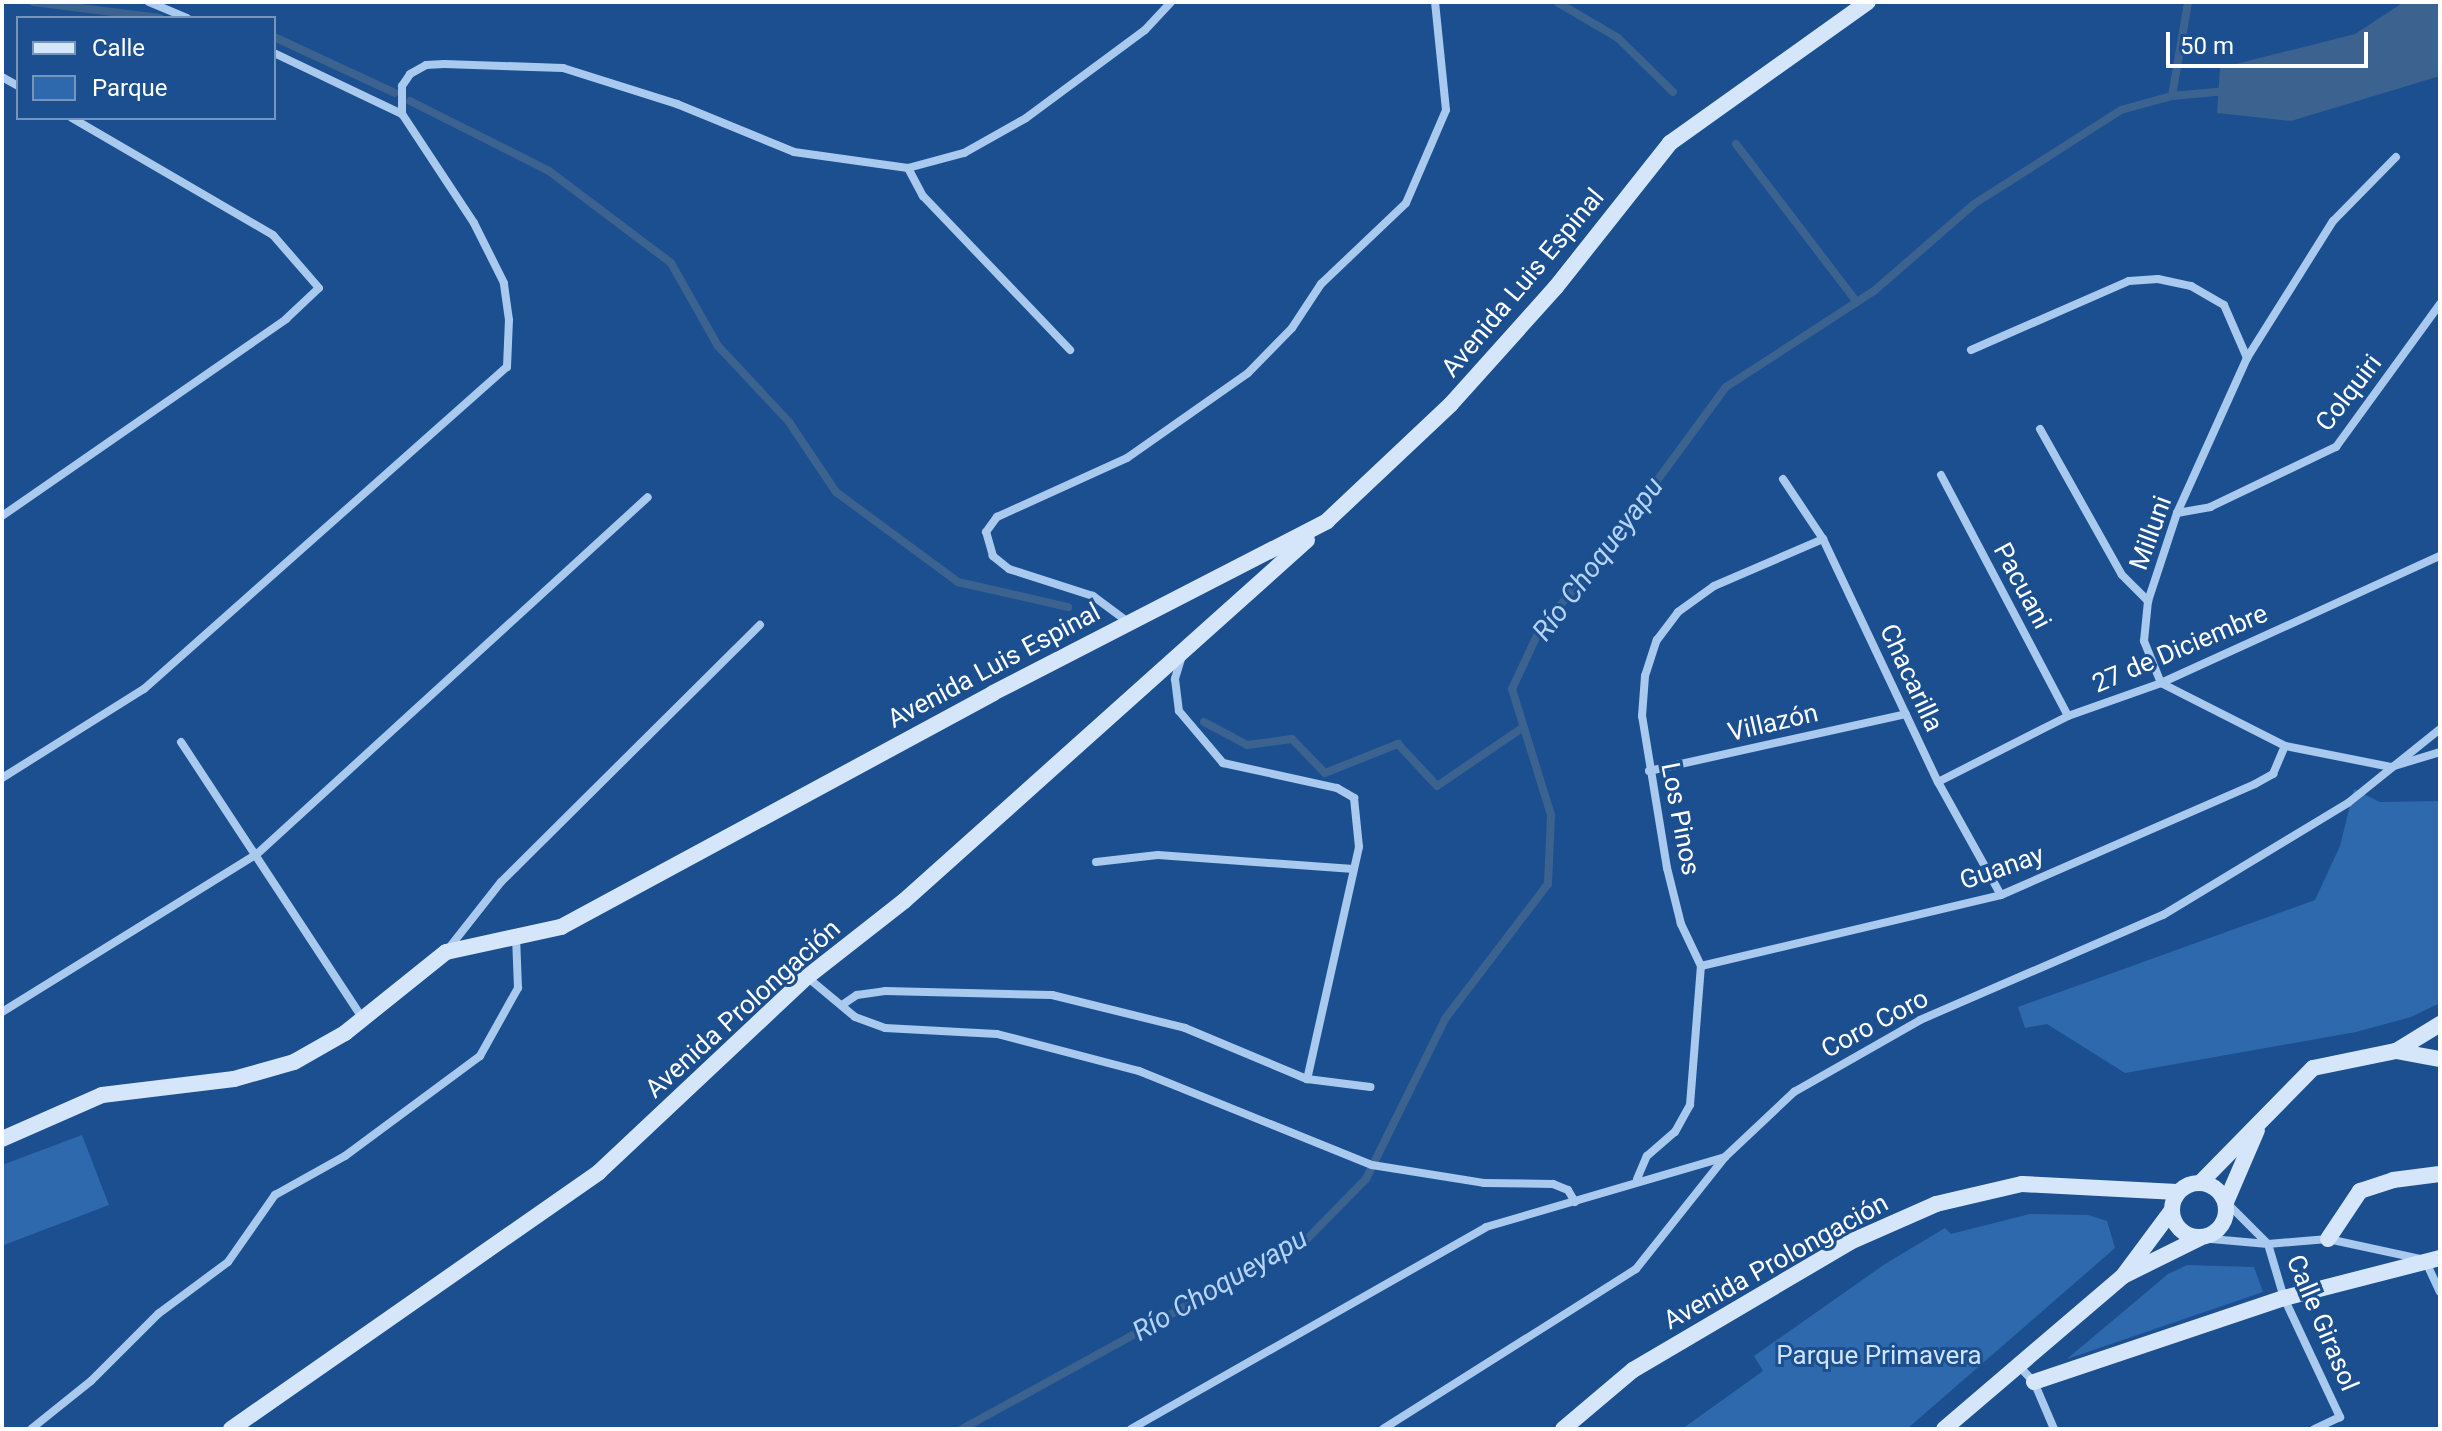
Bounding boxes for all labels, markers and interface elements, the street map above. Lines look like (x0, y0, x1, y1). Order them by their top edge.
legend (16, 16, 276, 120)
scale bar (2170, 16, 2372, 66)
text: 50 m (2180, 32, 2234, 60)
text: Calle (92, 34, 145, 62)
text: Parque (92, 74, 168, 102)
street label: Avenida Luis Espinal (1435, 182, 1611, 384)
street label: Colquiri (2309, 348, 2389, 438)
water label: Río Choqueyapu (1526, 471, 1670, 647)
street label: Milluni (2123, 492, 2179, 574)
street label: Pacuani (1986, 538, 2058, 634)
street label: Avenida Luis Espinal (882, 597, 1106, 735)
street label: 27 de Diciembre (2088, 598, 2272, 700)
street label: Chacarilla (1873, 619, 1949, 737)
street label: Villazón (1725, 698, 1821, 748)
street label: Los Pinos (1654, 760, 1706, 878)
street label: Guanay (1956, 839, 2048, 897)
street label: Avenida Prolongación (639, 913, 847, 1105)
street label: Coro Coro (1816, 983, 1934, 1065)
street label: Avenida Prolongación (1658, 1187, 1894, 1337)
water label: Río Choqueyapu (1127, 1221, 1313, 1349)
street label: Calle Girasol (2279, 1250, 2365, 1396)
park label: Parque Primavera (1776, 1340, 1982, 1372)

